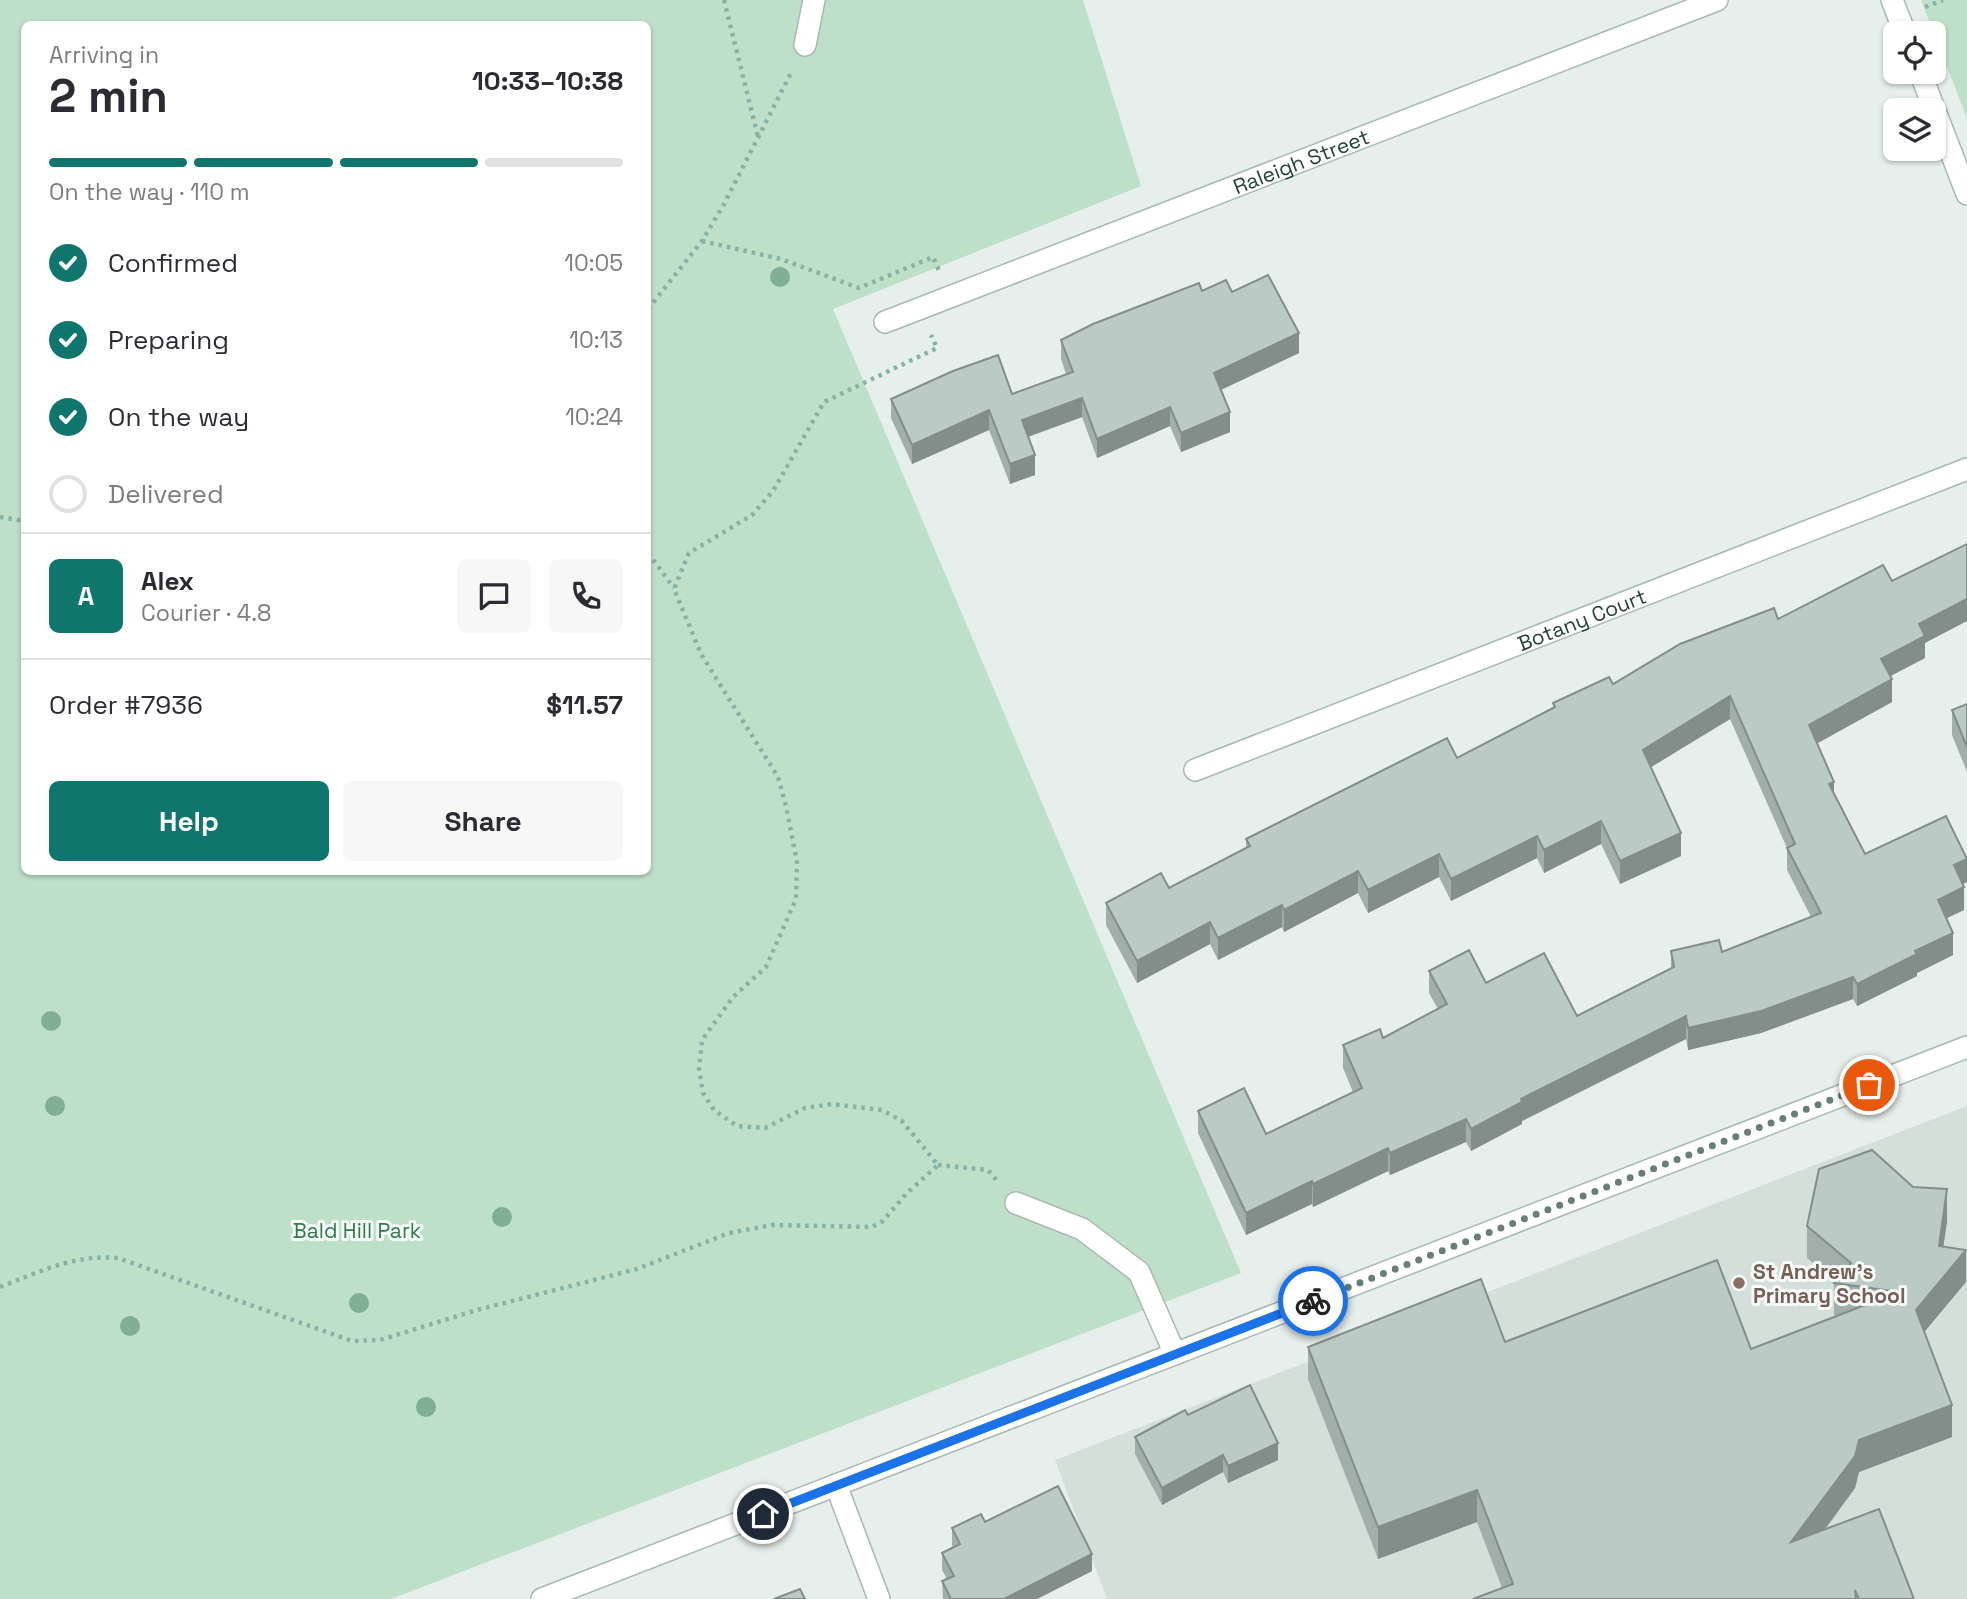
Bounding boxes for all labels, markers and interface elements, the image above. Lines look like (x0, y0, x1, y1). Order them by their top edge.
map controls (1883, 21, 1946, 161)
button: locate (1883, 21, 1946, 84)
text: Arriving in (49, 40, 159, 70)
text: 10:33–10:38 (472, 64, 623, 98)
text: 2 min (49, 67, 168, 125)
button: layers (1883, 98, 1946, 161)
street label: Raleigh Street (1229, 122, 1373, 200)
text: On the way · 110 m (49, 177, 250, 207)
icon: check (49, 244, 87, 282)
text: Confirmed (108, 246, 238, 280)
text: 10:05 (564, 248, 623, 278)
icon: check (49, 321, 87, 359)
text: Preparing (108, 323, 229, 357)
text: 10:13 (569, 325, 623, 355)
icon: check (49, 398, 87, 436)
text: On the way (108, 400, 249, 434)
text: 10:24 (565, 402, 623, 432)
text: Delivered (108, 477, 224, 511)
button: chat (457, 559, 531, 633)
button: phone (549, 559, 623, 633)
text: Alex (141, 564, 194, 598)
text: A (78, 579, 94, 613)
street label: Botany Court (1513, 582, 1650, 657)
text: Courier · 4.8 (141, 598, 271, 628)
text: Order #7936 (49, 688, 203, 722)
text: $11.57 (546, 688, 623, 722)
button: Help (49, 781, 329, 861)
button: Share (343, 781, 623, 861)
pin (1839, 1055, 1899, 1115)
icon: bag (1850, 1066, 1888, 1104)
park label: Bald Hill Park (293, 1217, 421, 1244)
place label: St Andrew's Primary School (1753, 1258, 1906, 1309)
courier (1278, 1266, 1348, 1336)
marker: St Andrew's Primary School (1731, 1275, 1747, 1291)
icon: bike (1294, 1282, 1332, 1320)
pin (733, 1484, 793, 1544)
icon: home (744, 1495, 782, 1533)

